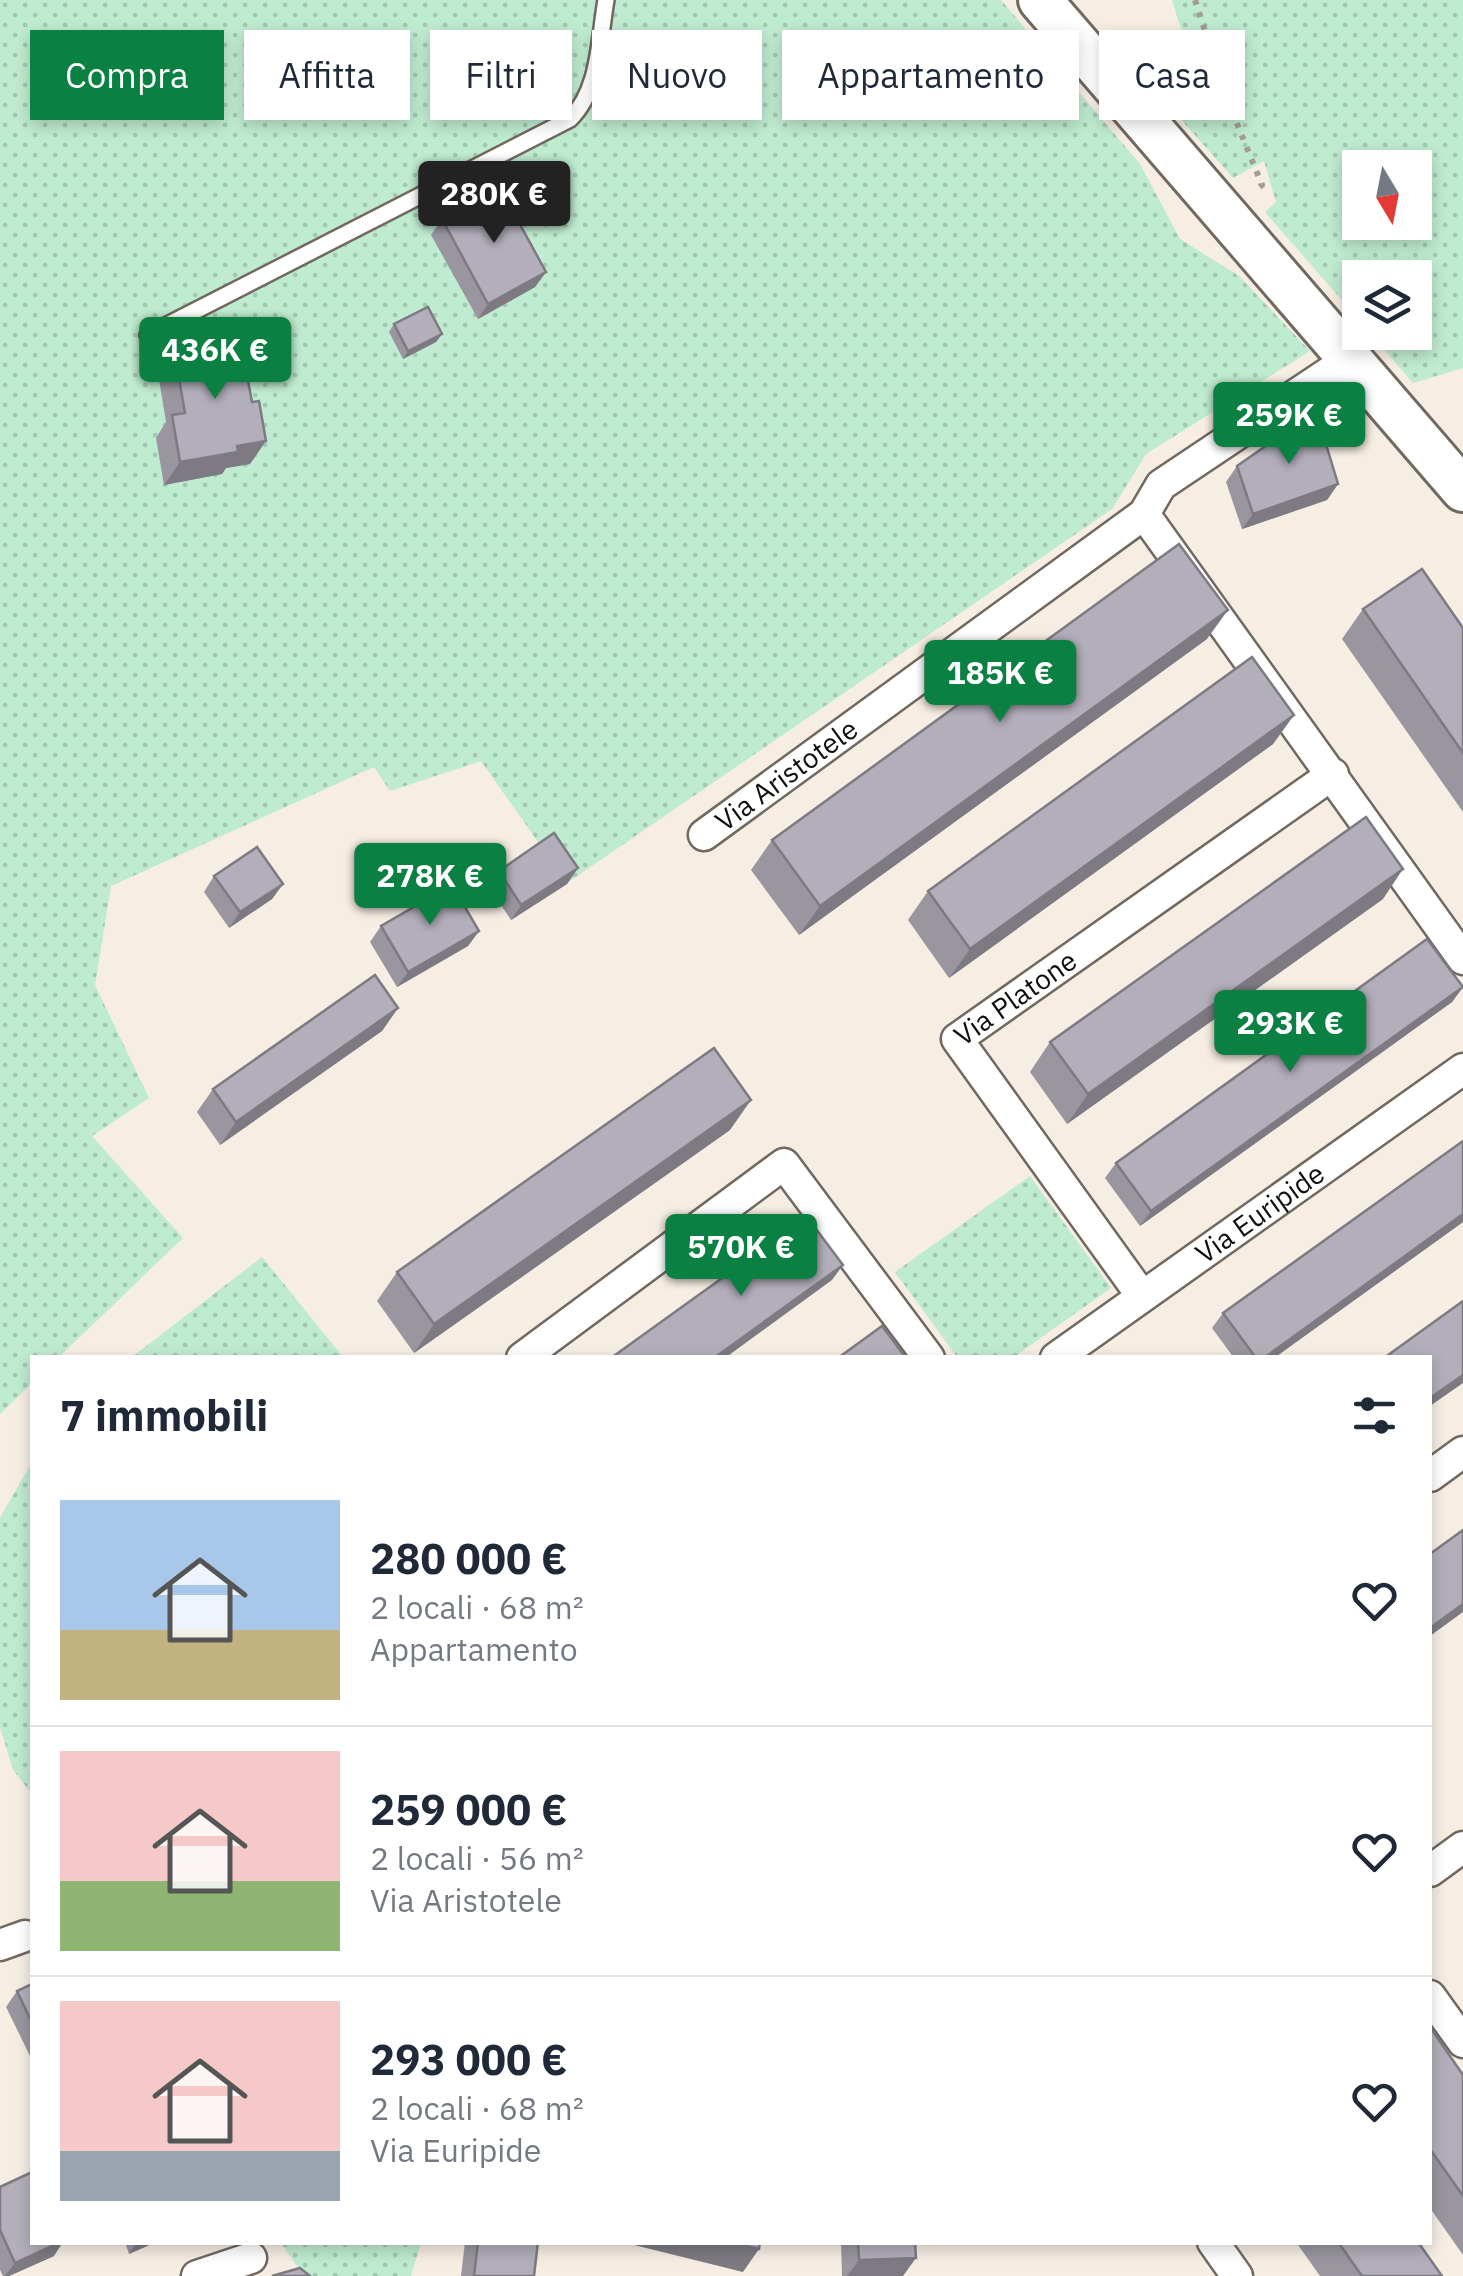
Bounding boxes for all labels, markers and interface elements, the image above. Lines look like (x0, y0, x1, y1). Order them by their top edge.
chip: Compra (30, 30, 224, 120)
chip: Affitta (244, 30, 410, 120)
chip: Filtri (430, 30, 572, 120)
chip: Nuovo (592, 30, 762, 120)
chip: Appartamento (782, 30, 1079, 120)
chip: Casa (1099, 30, 1245, 120)
north arrow (1342, 150, 1432, 240)
map controls (1342, 150, 1432, 350)
pin: 280K € (413, 161, 575, 246)
text: 280K € (440, 172, 548, 214)
button: layers (1342, 260, 1432, 350)
pin: 436K € (134, 317, 296, 402)
text: 436K € (161, 328, 269, 370)
pin: 259K € (1208, 382, 1370, 467)
text: 259K € (1235, 393, 1343, 435)
pin: 185K € (919, 640, 1081, 725)
text: 185K € (946, 651, 1054, 693)
street label: Via Aristotele (707, 710, 865, 839)
pin: 278K € (349, 843, 511, 928)
text: 278K € (376, 854, 484, 896)
street label: Via Platone (946, 942, 1084, 1053)
pin: 293K € (1209, 990, 1371, 1075)
text: 293K € (1236, 1001, 1344, 1043)
street label: Via Euripide (1188, 1154, 1331, 1271)
pin: 570K € (660, 1214, 822, 1299)
text: 570K € (687, 1225, 795, 1267)
text: 7 immobili (60, 1388, 268, 1443)
icon: filters (1347, 1388, 1402, 1443)
text: 280 000 € (370, 1531, 567, 1586)
icon: home (140, 1540, 260, 1660)
icon: heart (1347, 1573, 1402, 1628)
text: 2 locali · 68 m² (370, 1586, 584, 1628)
text: Appartamento (370, 1628, 578, 1670)
text: 259 000 € (370, 1782, 567, 1837)
icon: home (140, 1791, 260, 1911)
icon: heart (1347, 1824, 1402, 1879)
text: 2 locali · 56 m² (370, 1837, 584, 1879)
text: Via Aristotele (370, 1879, 562, 1921)
text: 293 000 € (370, 2032, 567, 2087)
icon: home (140, 2041, 260, 2161)
icon: heart (1347, 2074, 1402, 2129)
text: 2 locali · 68 m² (370, 2087, 584, 2129)
text: Via Euripide (370, 2129, 541, 2171)

